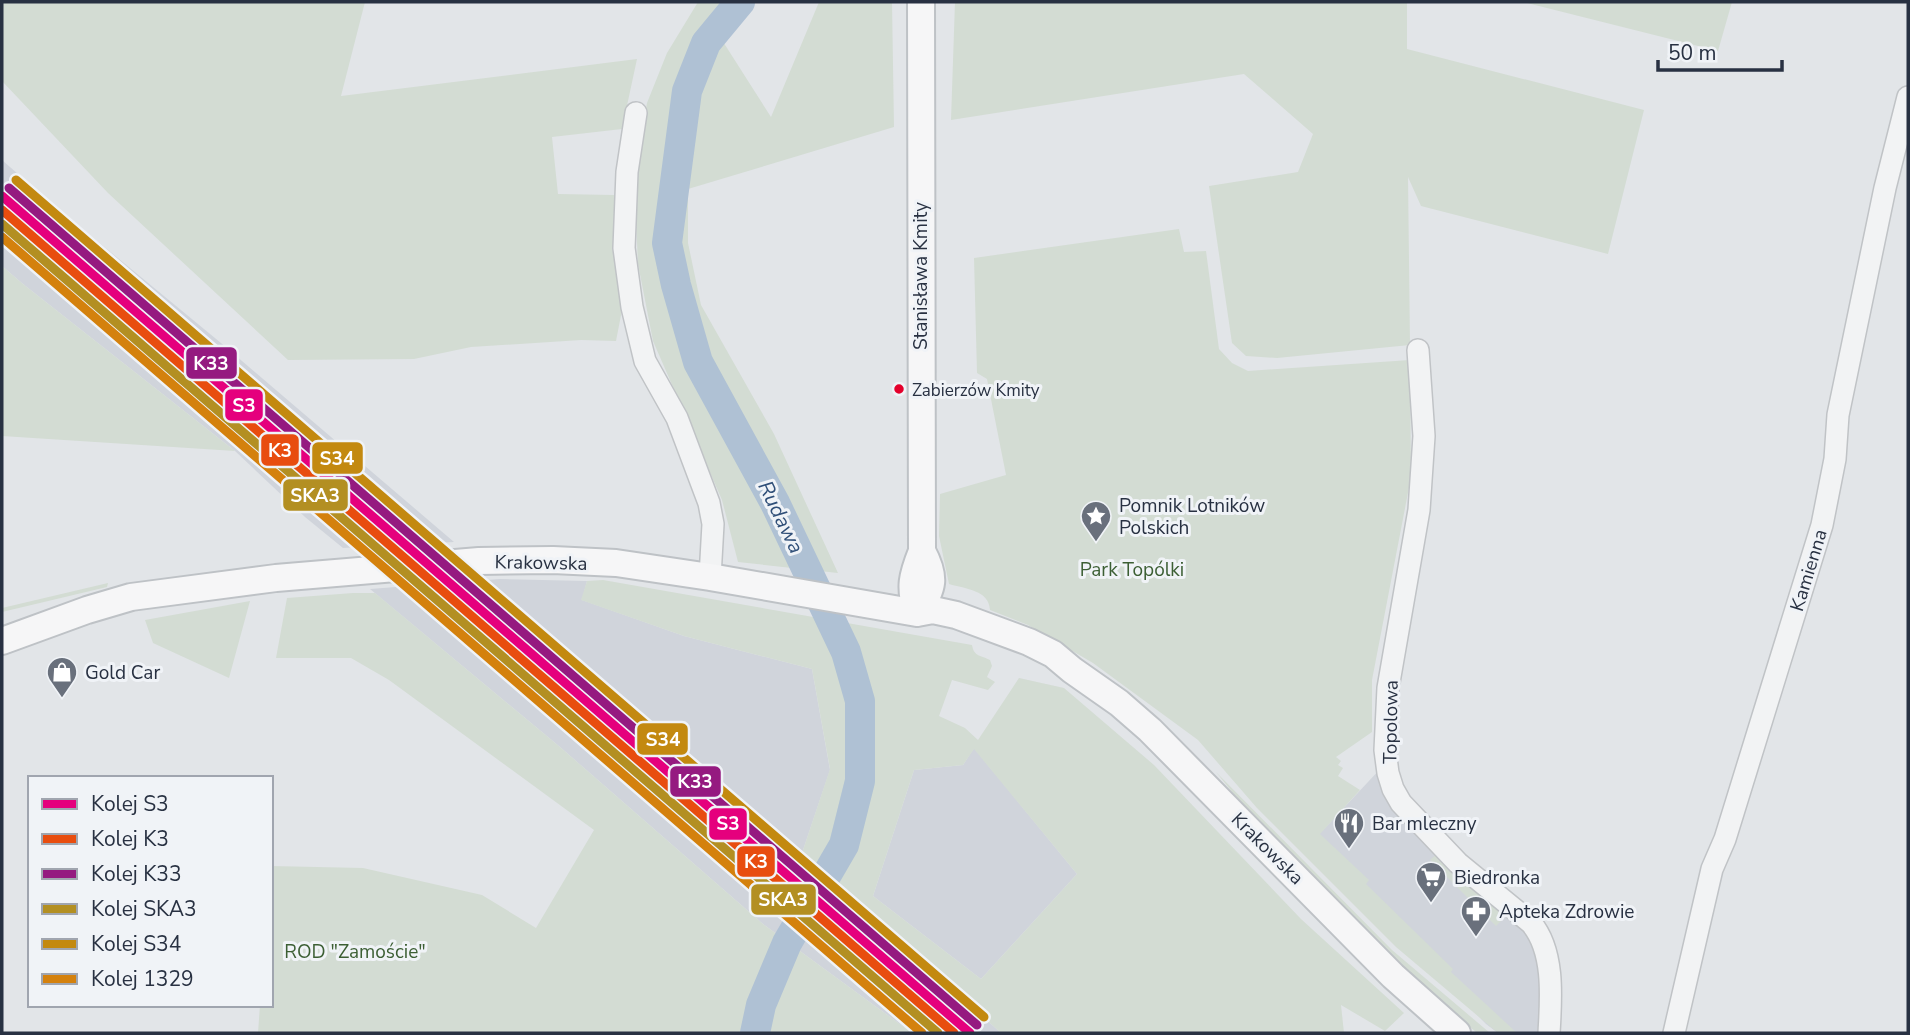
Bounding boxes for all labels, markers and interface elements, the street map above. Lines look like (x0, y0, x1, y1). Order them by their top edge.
scale bar (1658, 28, 1782, 72)
text: 50 m (1668, 39, 1717, 67)
street label: Stanisława Kmity (908, 202, 934, 350)
line badge: K33 (185, 346, 238, 380)
text: K33 (193, 351, 229, 377)
place label: Zabierzów Kmity (912, 379, 1040, 402)
marker: Zabierzów Kmity (892, 382, 906, 396)
line badge: S3 (224, 388, 264, 422)
text: S3 (232, 393, 256, 419)
line badge: K3 (260, 433, 300, 467)
text: K3 (268, 438, 292, 464)
line badge: S34 (311, 441, 364, 475)
text: S34 (320, 446, 354, 472)
water label: Rudawa (751, 476, 811, 558)
line badge: SKA3 (282, 478, 349, 512)
text: SKA3 (290, 483, 340, 509)
place label: Pomnik Lotników Polskich (1119, 493, 1265, 541)
place icon: Pomnik Lotników Polskich (1079, 499, 1113, 543)
street label: Kamienna (1784, 526, 1834, 614)
street label: Krakowska (494, 549, 588, 577)
park label: Park Topólki (1080, 557, 1184, 583)
shop icon: Gold Car (45, 655, 79, 699)
place label: Gold Car (85, 660, 160, 686)
street label: Topolowa (1377, 680, 1405, 764)
line badge: S34 (636, 722, 689, 756)
text: S34 (646, 727, 680, 753)
line badge: K33 (669, 765, 722, 798)
text: K33 (677, 769, 713, 795)
legend (28, 776, 273, 1007)
text: Kolej S3 (91, 790, 169, 818)
restaurant icon: Bar mleczny (1332, 806, 1366, 850)
line badge: S3 (708, 807, 748, 841)
street label: Krakowska (1225, 807, 1309, 891)
text: S3 (716, 811, 740, 837)
place label: Bar mleczny (1372, 811, 1477, 837)
text: Kolej K3 (91, 825, 169, 853)
line badge: K3 (736, 845, 776, 878)
text: K3 (744, 849, 768, 875)
text: Kolej K33 (91, 860, 182, 888)
supermarket icon: Biedronka (1414, 860, 1448, 904)
place label: Biedronka (1454, 865, 1540, 891)
line badge: SKA3 (750, 883, 817, 916)
text: SKA3 (758, 887, 808, 913)
pharmacy icon: Apteka Zdrowie (1459, 894, 1493, 938)
text: Kolej SKA3 (91, 895, 197, 923)
place label: Apteka Zdrowie (1499, 899, 1634, 925)
text: Kolej S34 (91, 930, 181, 958)
park label: ROD "Zamoście" (284, 939, 426, 965)
text: Kolej 1329 (91, 965, 194, 993)

